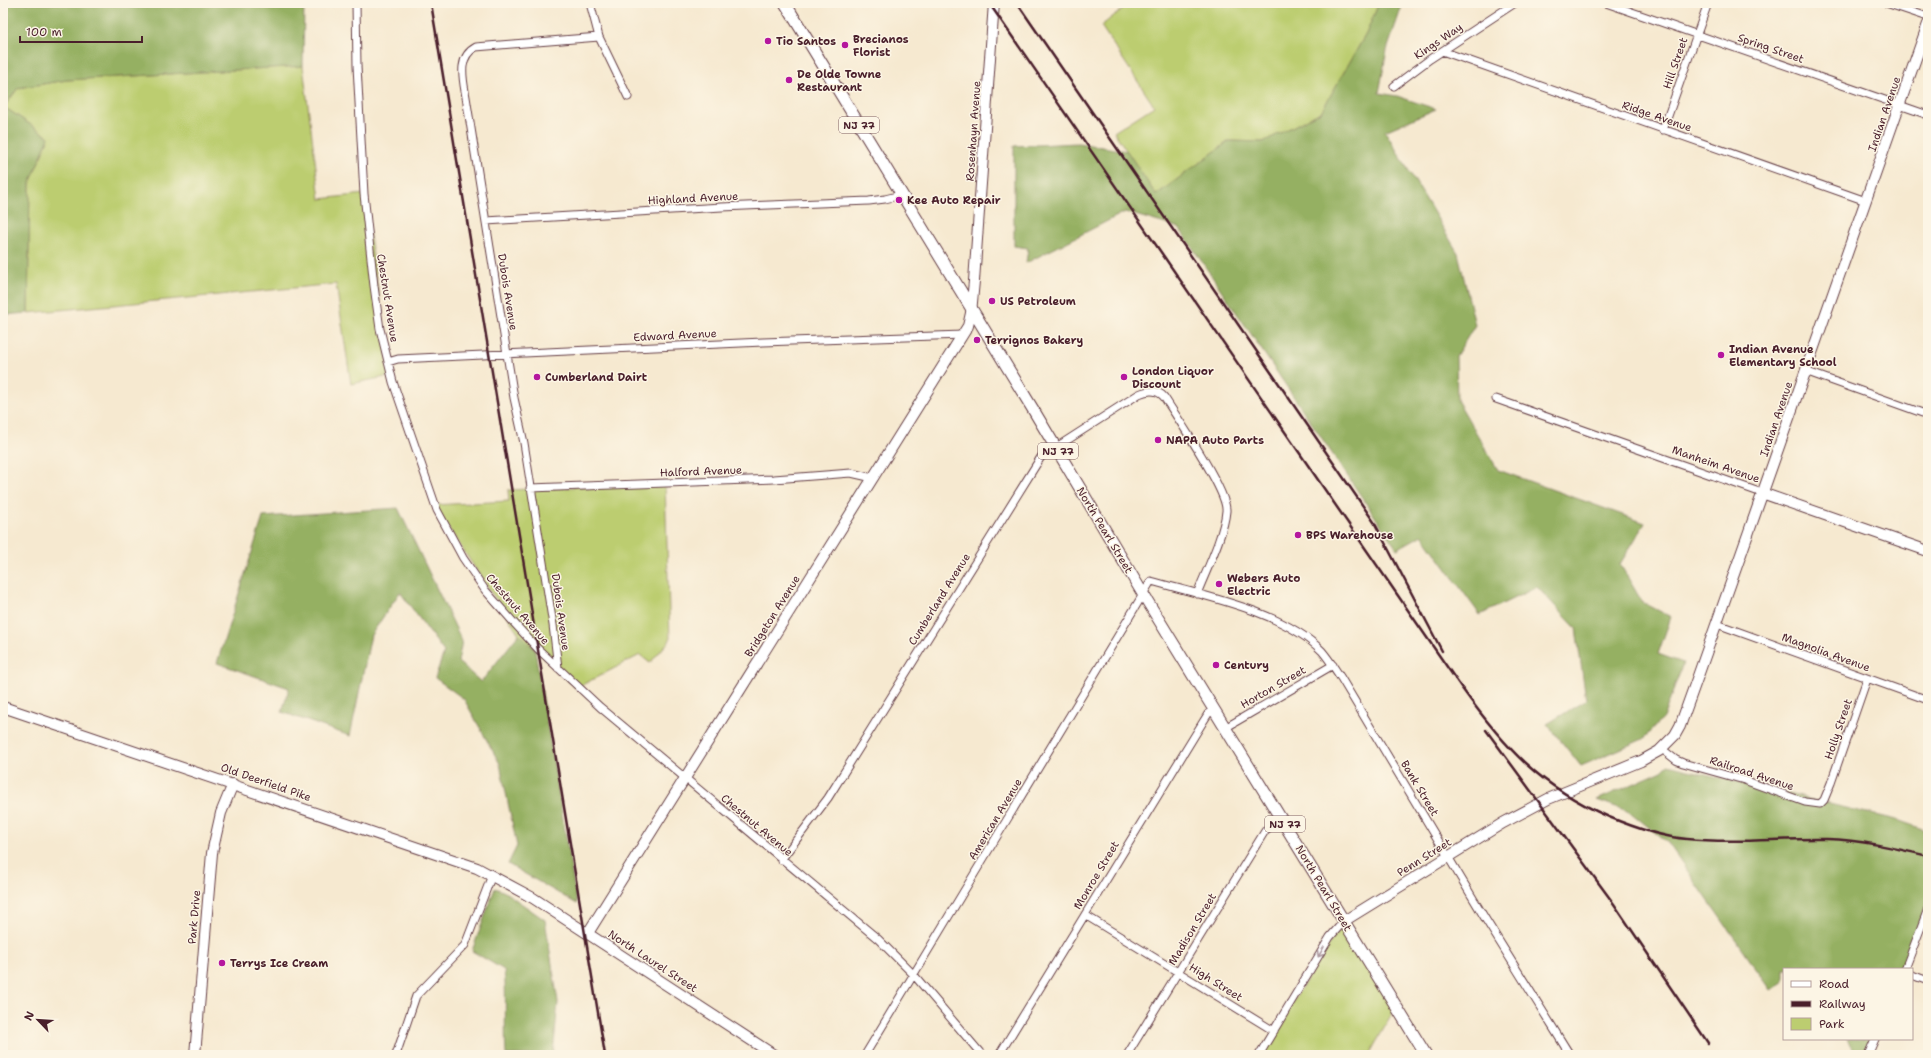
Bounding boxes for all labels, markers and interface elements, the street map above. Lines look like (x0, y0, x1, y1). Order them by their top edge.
scale bar (20, 18, 142, 44)
street label: Kings Way (1411, 20, 1465, 63)
text: 100 m (26, 24, 62, 40)
street label: Spring Street (1736, 30, 1806, 67)
place label: Brecianos Florist (853, 32, 909, 60)
place label: Tio Santos (776, 34, 836, 49)
street label: Hill Street (1660, 35, 1691, 91)
marker: Tio Santos (763, 36, 773, 46)
marker: Brecianos Florist (840, 40, 850, 50)
place label: De Olde Towne Restaurant (797, 67, 882, 95)
marker: De Olde Towne Restaurant (784, 75, 794, 85)
street label: Indian Avenue (1865, 75, 1904, 154)
street label: Rosenhayn Avenue (962, 80, 984, 182)
street label: Ridge Avenue (1620, 98, 1694, 135)
road number: NJ 77 (839, 117, 879, 133)
street label: Highland Avenue (647, 189, 739, 208)
place label: Kee Auto Repair (907, 193, 1001, 208)
marker: Kee Auto Repair (894, 195, 904, 205)
street label: Chestnut Avenue (373, 253, 402, 343)
street label: Dubois Avenue (494, 253, 521, 332)
place label: US Petroleum (1000, 294, 1076, 309)
marker: US Petroleum (987, 296, 997, 306)
street label: Edward Avenue (633, 326, 717, 345)
place label: Terrignos Bakery (985, 333, 1084, 348)
marker: Terrignos Bakery (972, 335, 982, 345)
place label: Indian Avenue Elementary School (1729, 342, 1837, 370)
marker: Indian Avenue Elementary School (1716, 350, 1726, 360)
place label: London Liquor Discount (1132, 364, 1214, 392)
place label: Cumberland Dairt (545, 370, 648, 385)
marker: Cumberland Dairt (532, 372, 542, 382)
marker: London Liquor Discount (1119, 372, 1129, 382)
street label: Indian Avenue (1757, 380, 1796, 459)
place label: NAPA Auto Parts (1166, 433, 1264, 448)
marker: NAPA Auto Parts (1153, 435, 1163, 445)
street label: Manheim Avenue (1670, 442, 1762, 487)
road number: NJ 77 (1038, 443, 1078, 459)
street label: Halford Avenue (660, 463, 742, 480)
street label: North Pearl Street (1073, 484, 1136, 576)
place label: BPS Warehouse (1306, 528, 1394, 543)
marker: BPS Warehouse (1293, 530, 1303, 540)
street label: Cumberland Avenue (905, 550, 974, 648)
street label: Chestnut Avenue (483, 571, 553, 648)
place label: Webers Auto Electric (1227, 571, 1300, 599)
street label: Bridgeton Avenue (741, 572, 804, 660)
street label: Dubois Avenue (548, 573, 573, 651)
marker: Webers Auto Electric (1214, 579, 1224, 589)
street label: Magnolia Avenue (1780, 630, 1872, 675)
place label: Century (1224, 658, 1269, 673)
marker: Century (1211, 660, 1221, 670)
street label: Horton Street (1238, 663, 1309, 712)
street label: Holly Street (1821, 697, 1856, 762)
street label: Railroad Avenue (1708, 753, 1796, 794)
street label: Bank Street (1397, 758, 1442, 819)
street label: Old Deerfield Pike (219, 760, 313, 805)
street label: American Avenue (965, 776, 1026, 863)
street label: Chestnut Avenue (718, 791, 796, 860)
road number: NJ 77 (1265, 816, 1305, 832)
street label: Penn Street (1394, 835, 1455, 880)
street label: Monroe Street (1070, 838, 1123, 912)
street label: North Pearl Street (1292, 842, 1355, 934)
street label: Park Drive (185, 889, 204, 945)
street label: Madison Street (1165, 890, 1220, 968)
street label: North Laurel Street (605, 927, 701, 996)
one-way arrow (1317, 946, 1325, 958)
place label: Terrys Ice Cream (230, 956, 328, 971)
marker: Terrys Ice Cream (217, 958, 227, 968)
street label: High Street (1186, 960, 1246, 1005)
legend (1783, 968, 1913, 1040)
text: Road (1819, 976, 1850, 992)
text: Railway (1819, 996, 1866, 1012)
north arrow (18, 1000, 58, 1040)
text: N (21, 1009, 38, 1023)
text: Park (1819, 1016, 1845, 1032)

